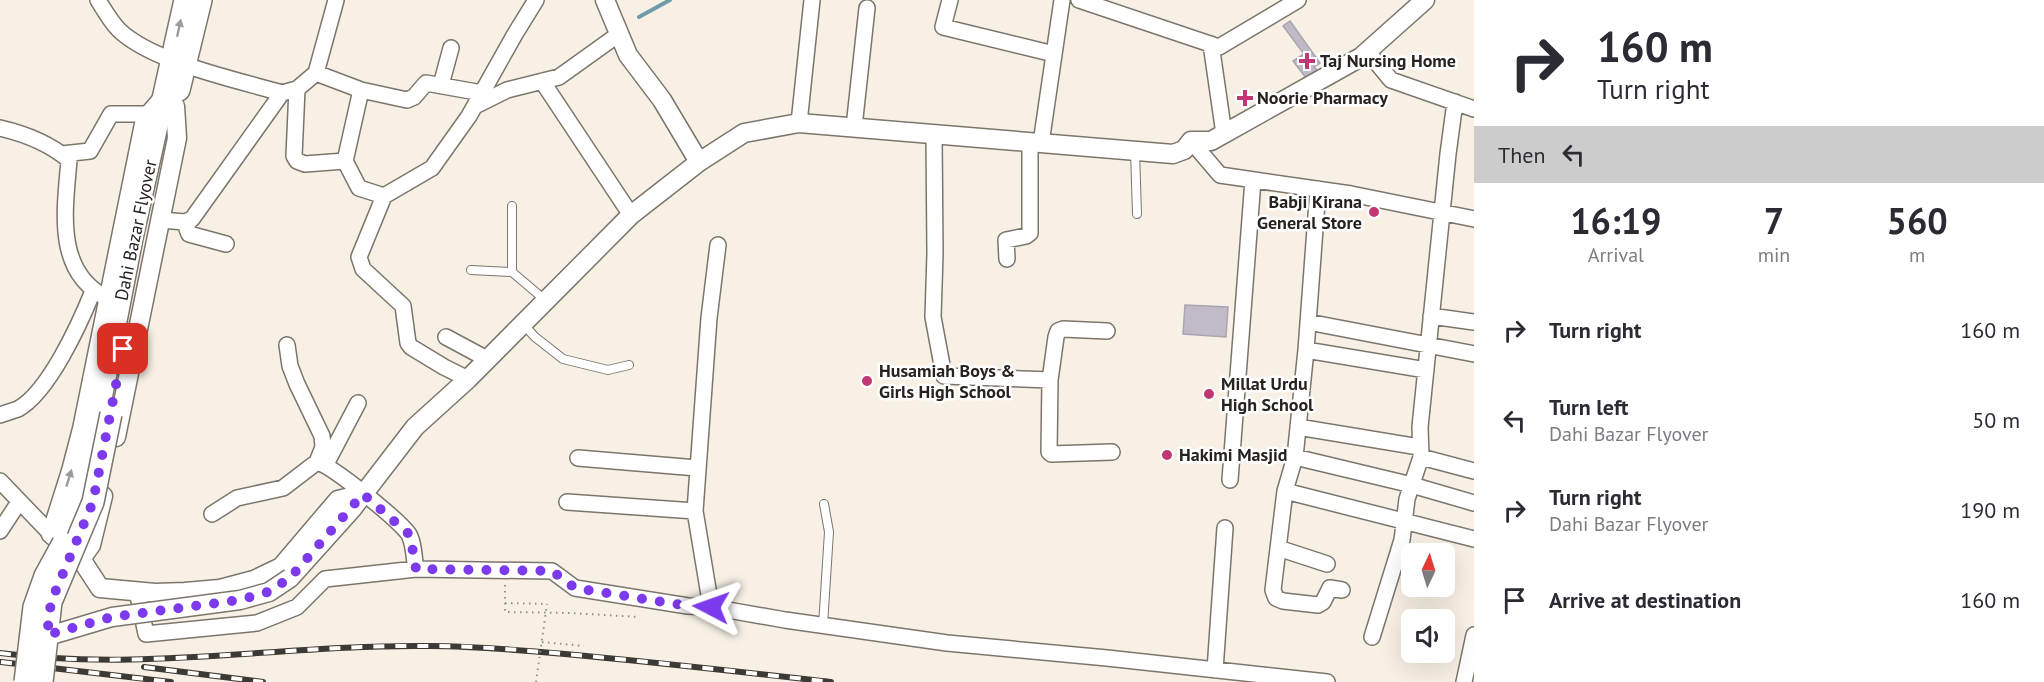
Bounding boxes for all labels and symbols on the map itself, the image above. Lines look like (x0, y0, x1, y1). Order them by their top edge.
one-way arrow (175, 18, 184, 37)
place label: Taj Nursing Home (1320, 49, 1456, 72)
marker: Taj Nursing Home (1298, 52, 1316, 70)
place label: Noorie Pharmacy (1257, 86, 1388, 109)
marker: Noorie Pharmacy (1238, 91, 1252, 105)
street label: Dahi Bazar Flyover (109, 157, 162, 302)
place label: Babji Kirana General Store (1257, 190, 1362, 234)
marker: Babji Kirana General Store (1367, 205, 1381, 219)
pin (97, 323, 148, 374)
place label: Husamiah Boys & Girls High School (879, 359, 1015, 403)
place label: Millat Urdu High School (1221, 372, 1314, 416)
marker: Husamiah Boys & Girls High School (860, 374, 874, 388)
marker: Millat Urdu High School (1202, 387, 1216, 401)
place label: Hakimi Masjid (1179, 443, 1288, 466)
marker: Hakimi Masjid (1160, 448, 1174, 462)
one-way arrow (65, 469, 74, 487)
north arrow (1401, 543, 1455, 597)
position arrow (679, 575, 743, 639)

